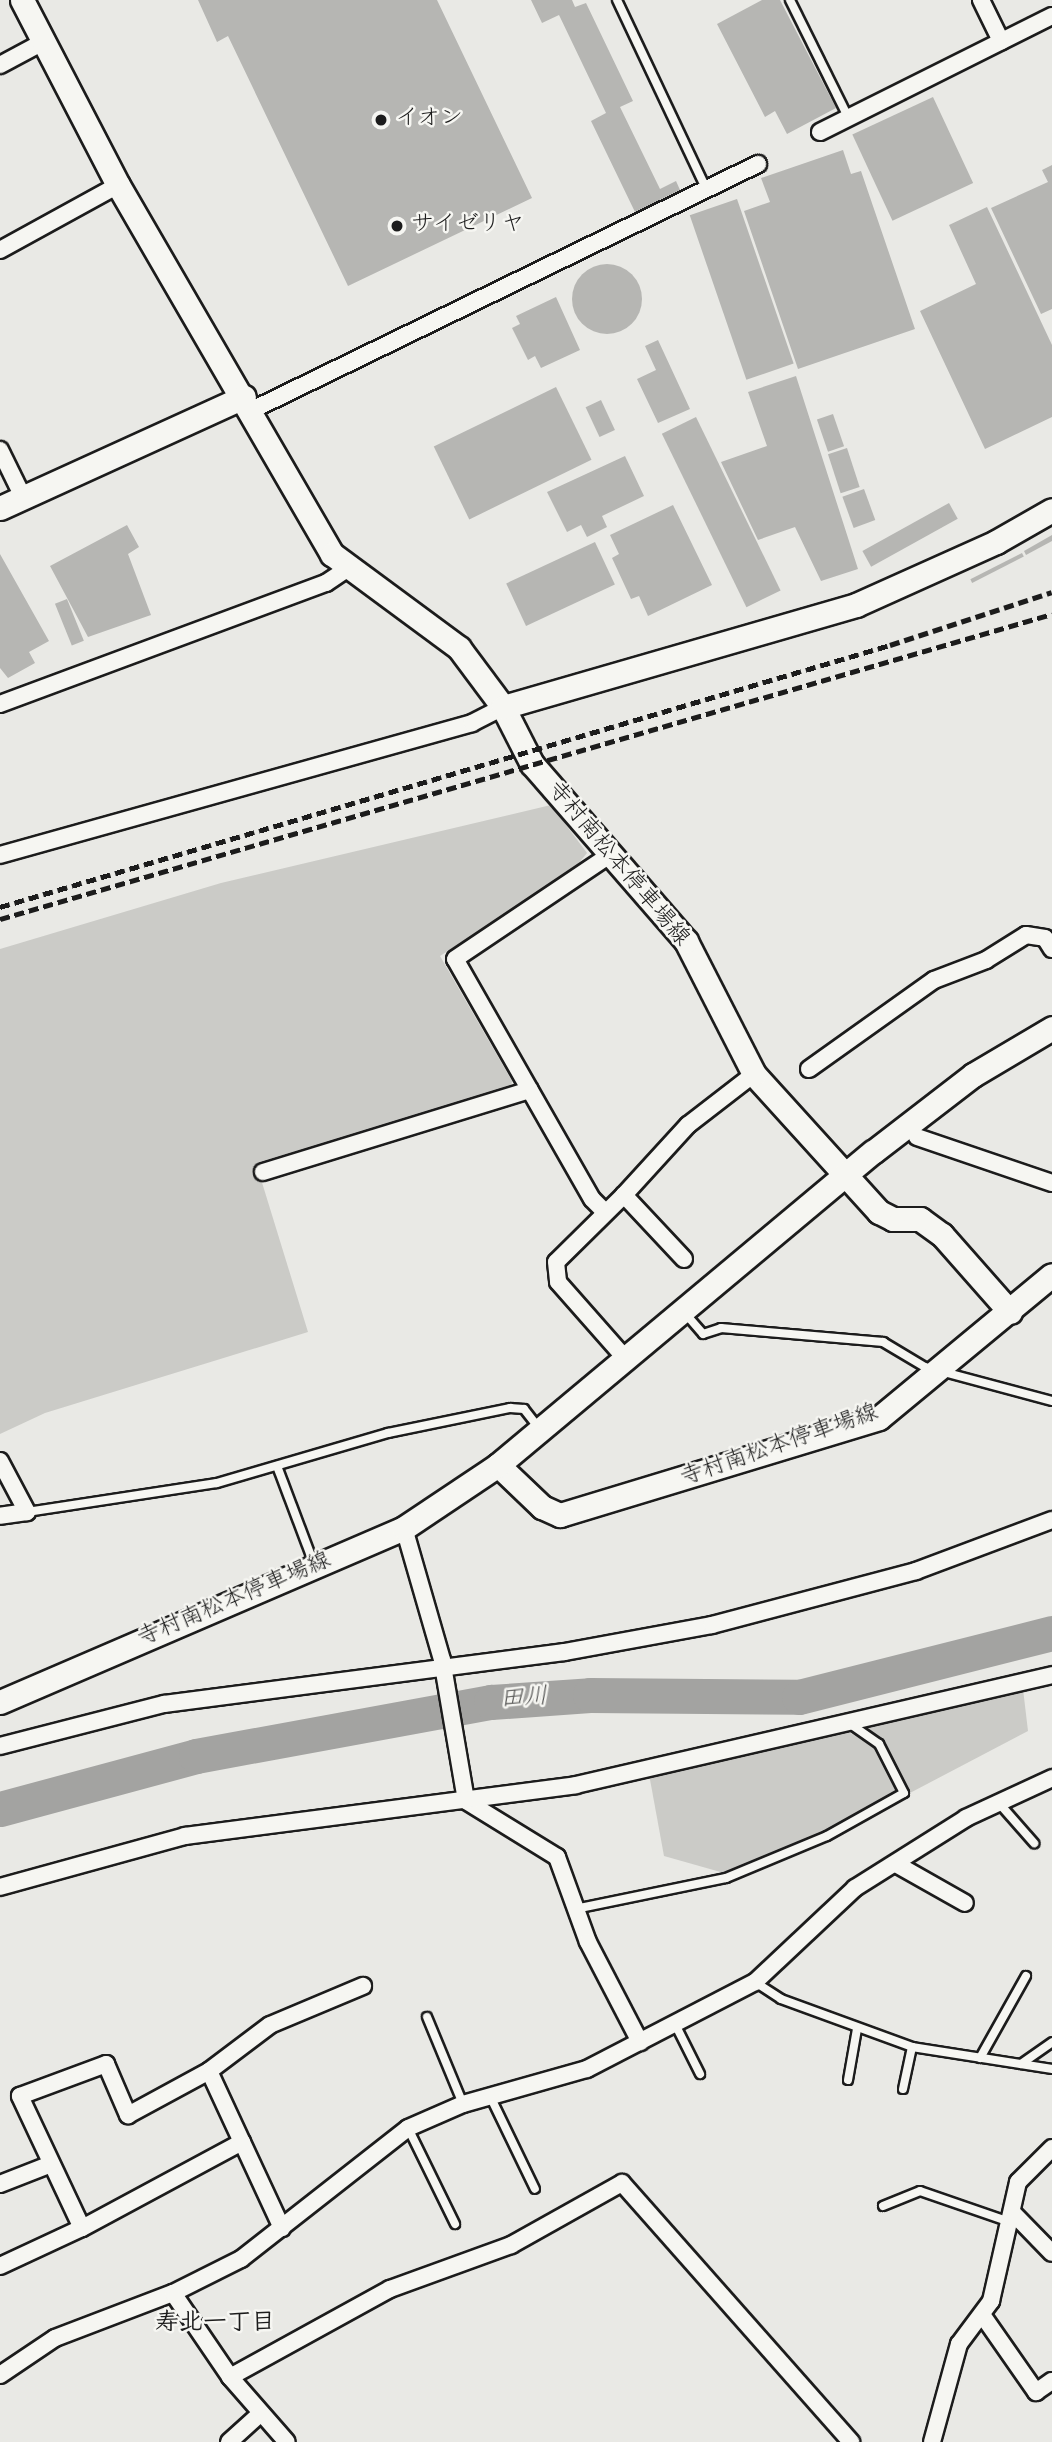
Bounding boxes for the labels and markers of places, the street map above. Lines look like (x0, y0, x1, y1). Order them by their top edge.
place label: イオン (395, 106, 464, 134)
marker: イオン (373, 112, 389, 128)
place label: サイゼリヤ (411, 212, 526, 240)
marker: サイゼリヤ (389, 218, 405, 234)

